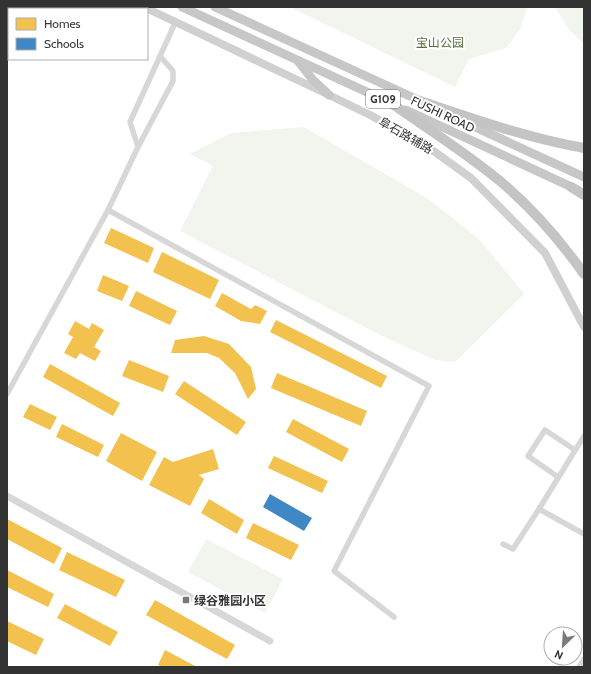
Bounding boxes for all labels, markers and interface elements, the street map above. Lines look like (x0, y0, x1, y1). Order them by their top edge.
legend (8, 8, 148, 60)
text: Homes (44, 16, 81, 31)
park label: 宝山公园 (416, 35, 464, 50)
text: Schools (44, 36, 84, 51)
road number: G109 (366, 90, 400, 108)
street label: FUSHI ROAD (409, 93, 478, 135)
street label: 阜石路辅路 (376, 114, 436, 156)
place label: 绿谷雅园小区 (194, 593, 266, 608)
marker: 绿谷雅园小区 (181, 595, 191, 605)
north arrow (543, 626, 583, 666)
text: N (552, 647, 565, 663)

